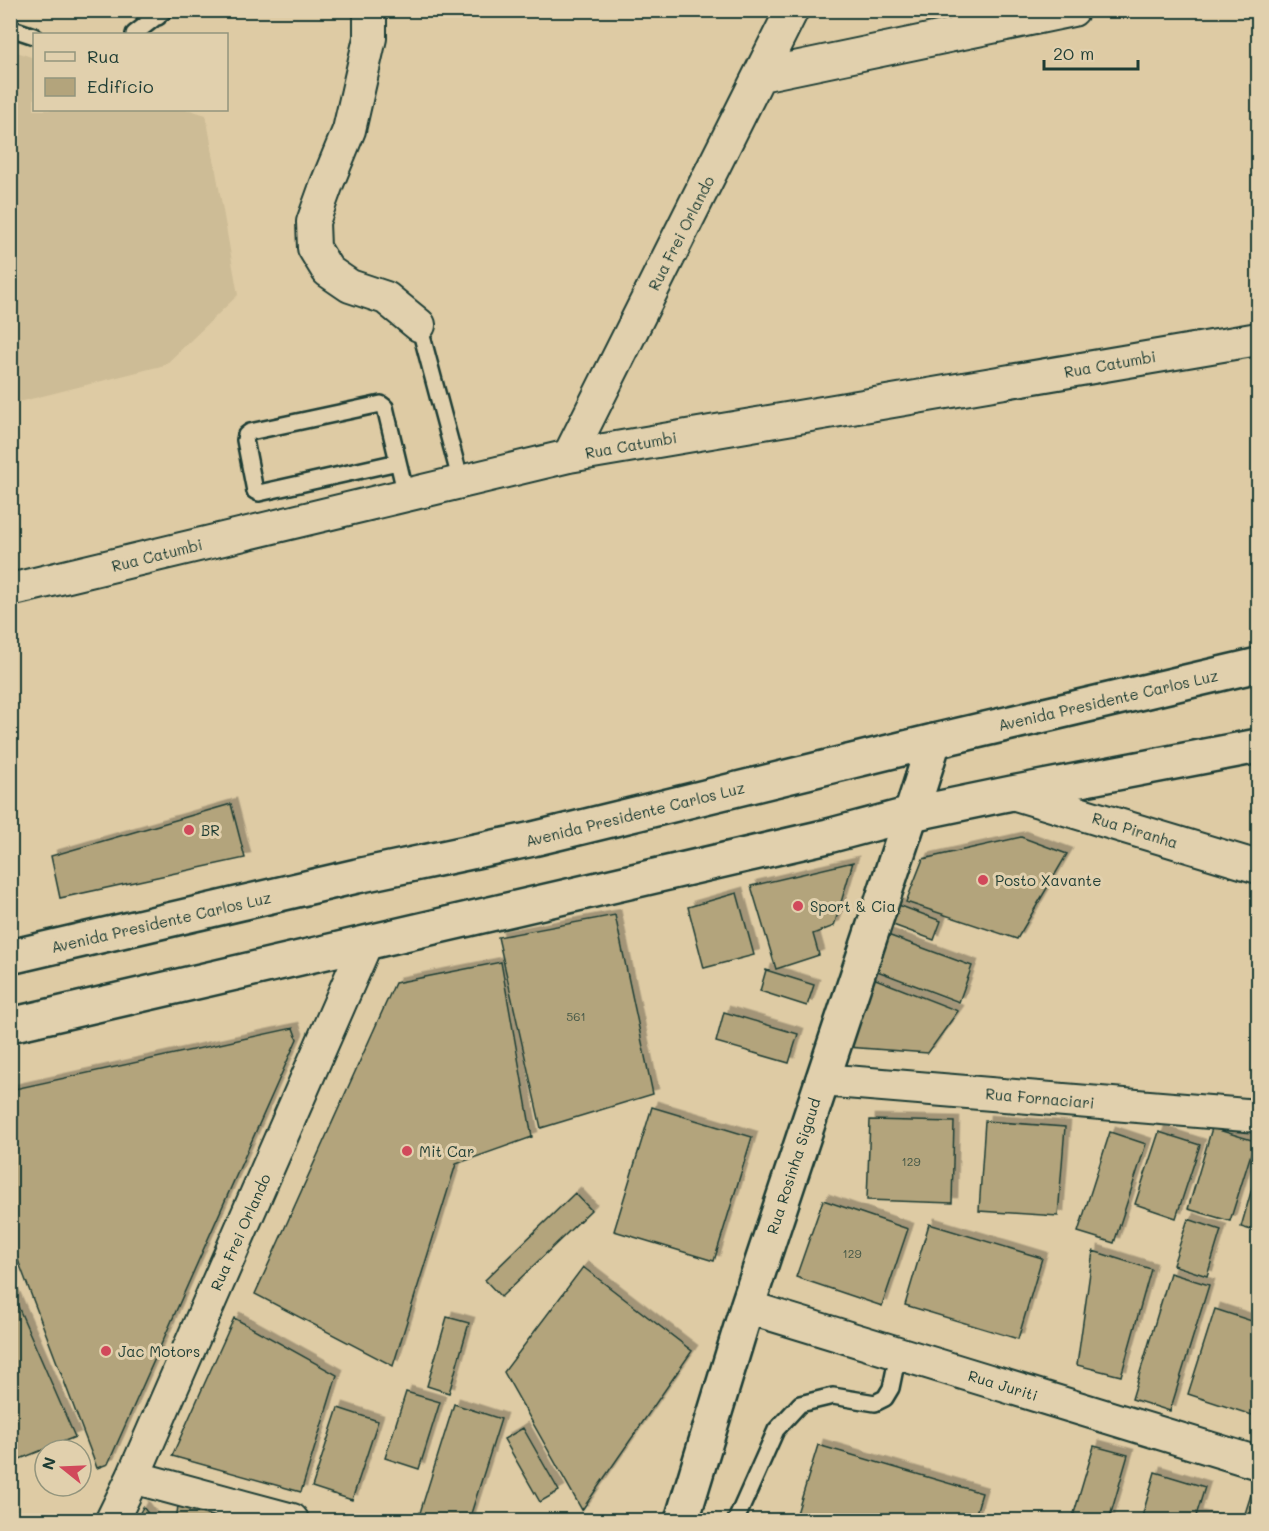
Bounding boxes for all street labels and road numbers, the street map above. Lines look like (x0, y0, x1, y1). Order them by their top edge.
street label: Rua Frei Orlando (644, 172, 719, 294)
street label: Rua Catumbi (1063, 346, 1157, 382)
street label: Rua Catumbi (584, 427, 678, 463)
street label: Rua Catumbi (109, 534, 205, 576)
street label: Avenida Presidente Carlos Luz (996, 665, 1220, 735)
street label: Avenida Presidente Carlos Luz (523, 777, 747, 851)
street label: Rua Piranha (1090, 807, 1180, 853)
street label: Avenida Presidente Carlos Luz (49, 887, 273, 957)
street label: Rua Fornaciari (985, 1083, 1095, 1113)
street label: Rua Rosinha Sigaud (762, 1095, 824, 1237)
street label: Rua Frei Orlando (205, 1170, 275, 1294)
street label: Rua Juriti (966, 1365, 1040, 1405)

